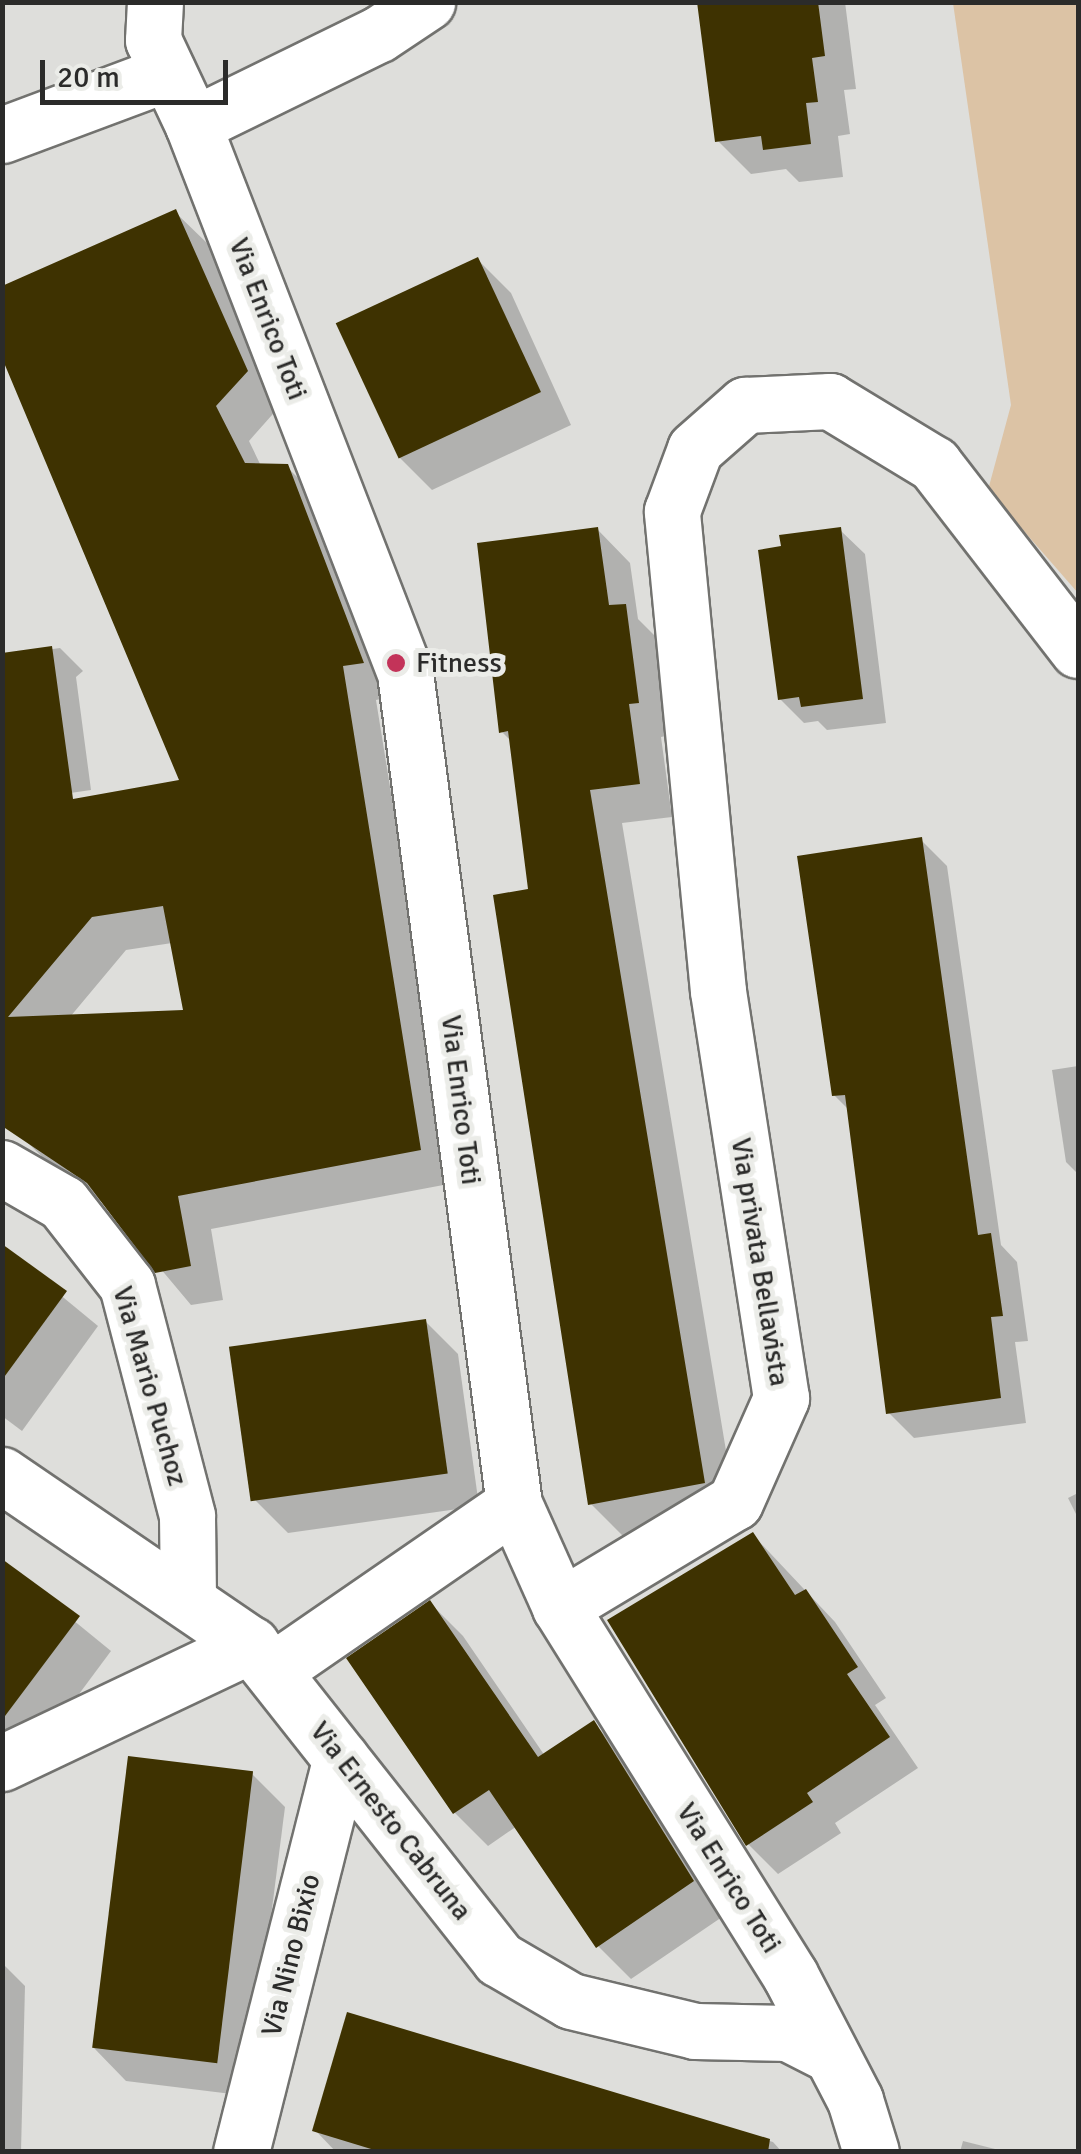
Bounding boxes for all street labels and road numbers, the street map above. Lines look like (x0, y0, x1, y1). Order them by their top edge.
street label: Via Enrico Toti (222, 233, 314, 405)
street label: Via Enrico Toti (434, 1013, 488, 1187)
street label: Via privata Bellavista (724, 1135, 796, 1389)
street label: Via Mario Puchoz (105, 1282, 195, 1490)
street label: Via Ernesto Cabruna (303, 1715, 479, 1927)
street label: Via Enrico Toti (670, 1797, 788, 1959)
street label: Via Nino Bixio (255, 1870, 327, 2040)

